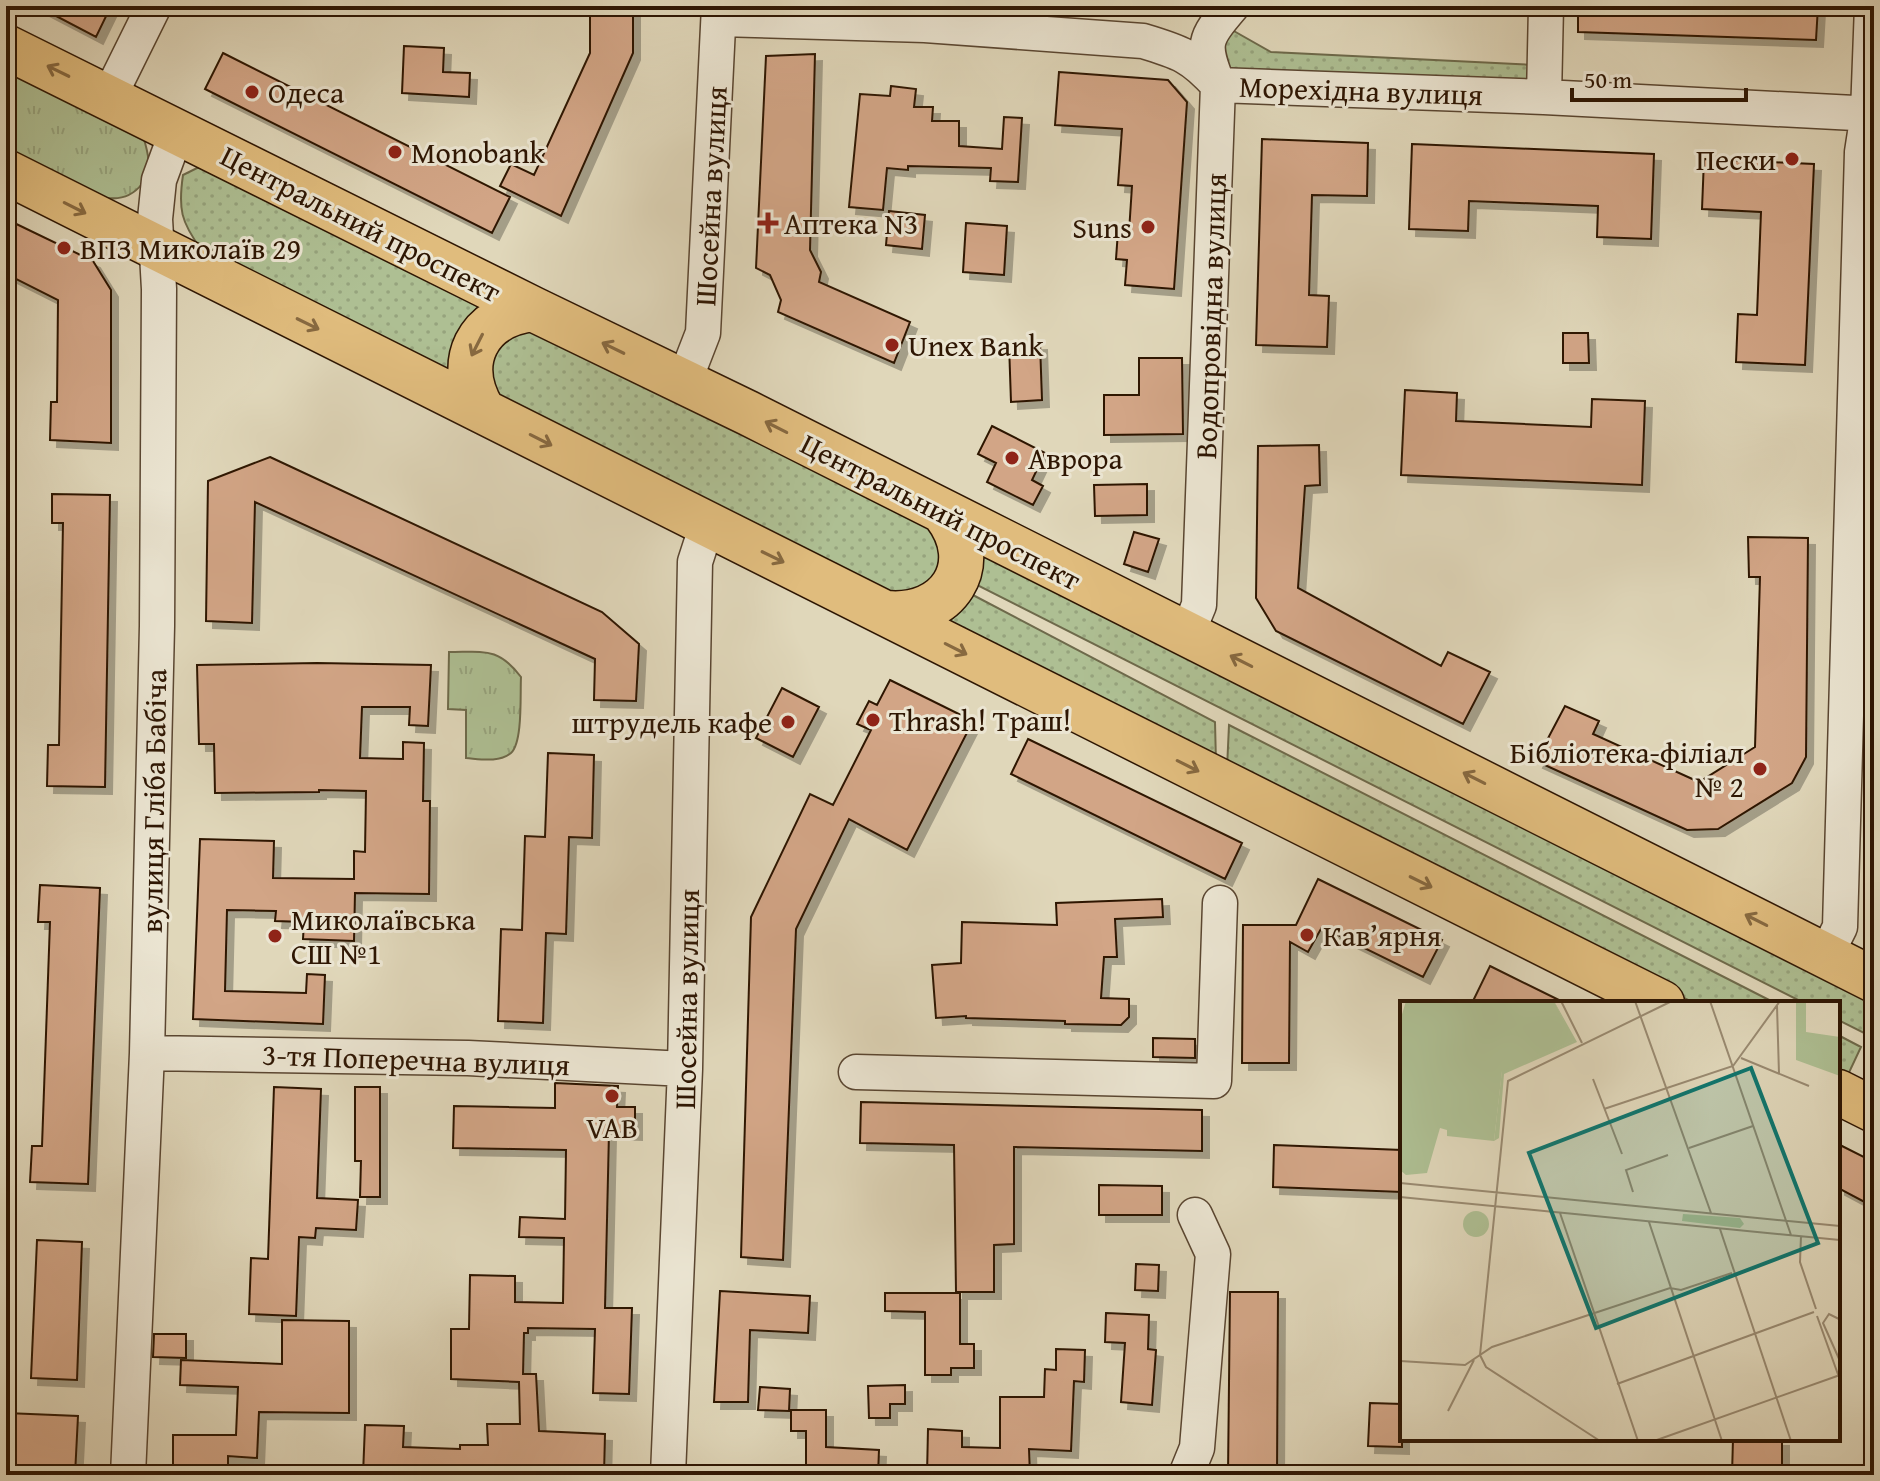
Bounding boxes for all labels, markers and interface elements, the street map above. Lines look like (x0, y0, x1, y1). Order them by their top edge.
scale bar (1572, 52, 1746, 102)
text: 50 m (1584, 62, 1632, 97)
one-way arrow (46, 63, 70, 78)
street label: Морехідна вулиця (1238, 64, 1484, 116)
place label: Одеса (268, 70, 345, 114)
marker: Одеса (243, 83, 261, 101)
street label: Шосейна вулиця (682, 85, 738, 307)
place label: Monobank (411, 130, 546, 174)
street label: Центральний проспект (213, 133, 509, 313)
place label: Пески (1696, 137, 1776, 181)
marker: Monobank (386, 143, 404, 161)
marker: Пески (1783, 150, 1801, 168)
street label: Водопровідна вулиця (1183, 172, 1237, 460)
one-way arrow (63, 200, 87, 216)
place label: Аптека N3 (784, 201, 918, 245)
place label: Suns (1072, 205, 1132, 249)
marker: Аптека N3 (759, 214, 777, 232)
marker: Suns (1139, 218, 1157, 236)
place label: ВПЗ Миколаїв 29 (80, 226, 301, 270)
marker: ВПЗ Миколаїв 29 (55, 239, 73, 257)
one-way arrow (296, 317, 320, 332)
place label: Unex Bank (908, 323, 1044, 367)
one-way arrow (469, 333, 485, 356)
marker: Unex Bank (883, 336, 901, 354)
one-way arrow (602, 340, 626, 355)
one-way arrow (765, 418, 789, 434)
street label: Центральний проспект (793, 421, 1089, 601)
one-way arrow (528, 433, 552, 448)
place label: Аврора (1028, 436, 1124, 480)
marker: Аврора (1003, 449, 1021, 467)
one-way arrow (760, 550, 784, 565)
one-way arrow (943, 641, 967, 657)
one-way arrow (1230, 653, 1254, 668)
street label: вулиця Гліба Бабіча (129, 668, 177, 934)
place label: Thrash! Траш! (889, 698, 1071, 742)
place label: штрудель кафе (572, 700, 772, 744)
marker: Thrash! Траш! (864, 711, 882, 729)
marker: штрудель кафе (779, 713, 797, 731)
place label: Бібліотека-філіал № 2 (1510, 730, 1744, 808)
one-way arrow (1176, 758, 1200, 774)
marker: Бібліотека-філіал № 2 (1751, 760, 1769, 778)
one-way arrow (1462, 770, 1486, 785)
one-way arrow (1408, 875, 1432, 890)
street label: Шосейна вулиця (662, 888, 710, 1110)
place label: Миколаївська СШ №1 (291, 897, 476, 975)
one-way arrow (1744, 912, 1768, 927)
place label: Кав’ярня (1323, 913, 1442, 957)
marker: Кав’ярня (1298, 926, 1316, 944)
marker: Миколаївська СШ №1 (266, 927, 284, 945)
inset map (1400, 1001, 1840, 1441)
street label: 3-тя Поперечна вулиця (261, 1032, 571, 1086)
marker: VAB (603, 1087, 621, 1105)
place label: VAB (586, 1105, 638, 1149)

